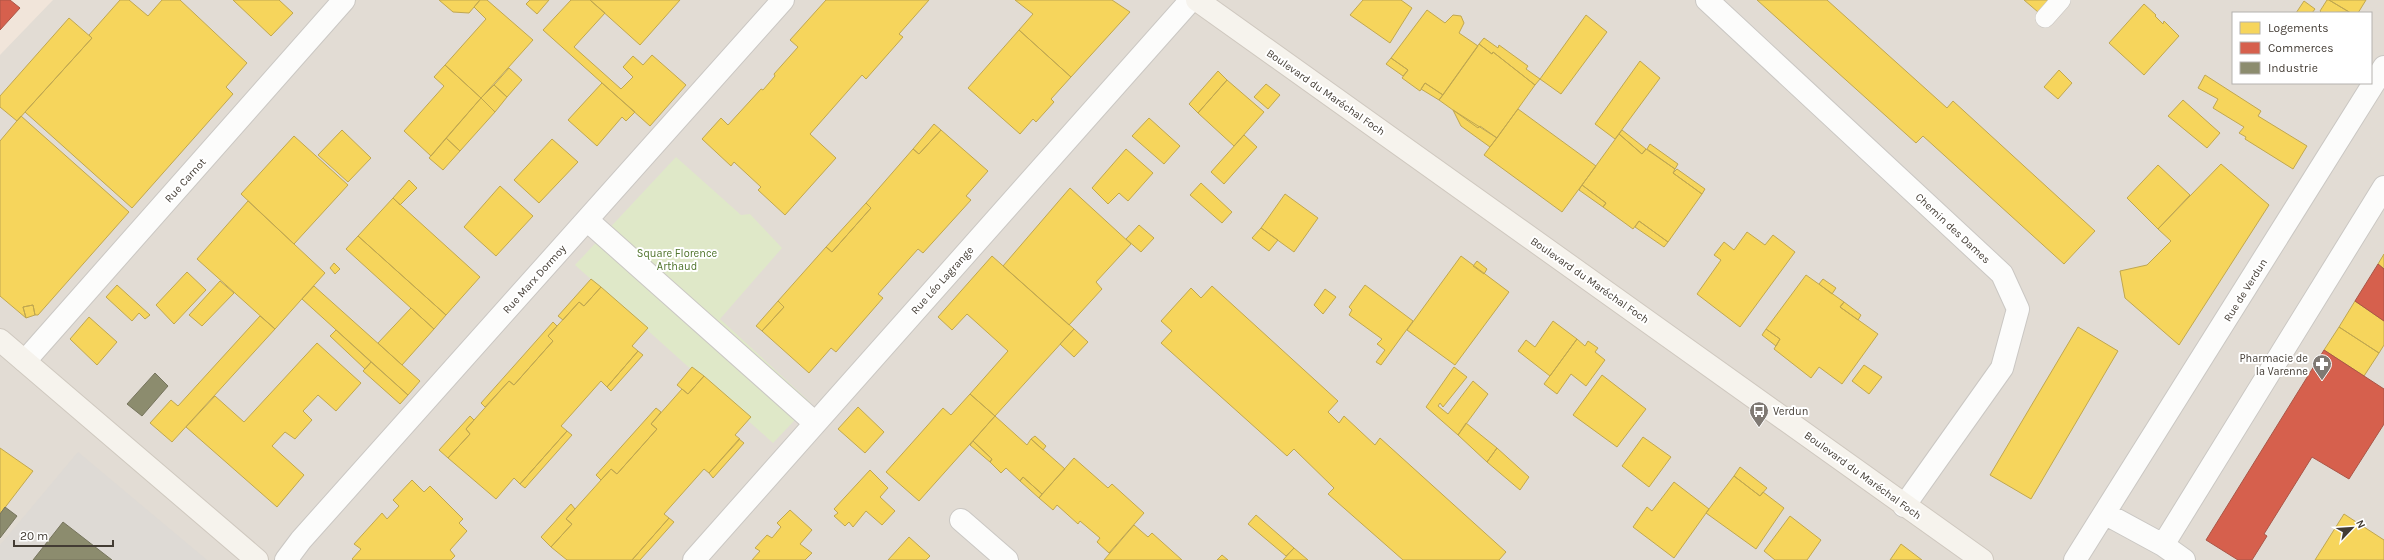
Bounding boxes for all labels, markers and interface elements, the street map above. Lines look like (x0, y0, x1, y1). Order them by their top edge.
legend (2232, 12, 2372, 84)
text: Logements (2268, 21, 2329, 35)
text: Commerces (2268, 41, 2334, 55)
street label: Boulevard du Maréchal Foch (1264, 46, 1387, 138)
text: Industrie (2268, 61, 2318, 75)
street label: Rue Carnot (162, 155, 209, 205)
street label: Chemin des Dames (1913, 190, 1993, 266)
street label: Boulevard du Maréchal Foch (1528, 234, 1651, 326)
street label: Rue Marx Dormoy (500, 242, 569, 316)
street label: Rue Léo Lagrange (908, 243, 977, 317)
park label: Square Florence Arthaud (637, 247, 718, 273)
street label: Rue de Verdun (2221, 256, 2270, 324)
place label: Pharmacie de la Varenne (2240, 352, 2308, 378)
pharmacy icon: Pharmacie de la Varenne (2311, 353, 2333, 381)
bus stop icon: Verdun (1748, 400, 1770, 428)
place label: Verdun (1773, 405, 1808, 418)
street label: Boulevard du Maréchal Foch (1802, 429, 1924, 522)
north arrow (2332, 508, 2372, 548)
text: N (2353, 518, 2368, 530)
scale bar (14, 522, 113, 548)
text: 20 m (20, 529, 48, 543)

